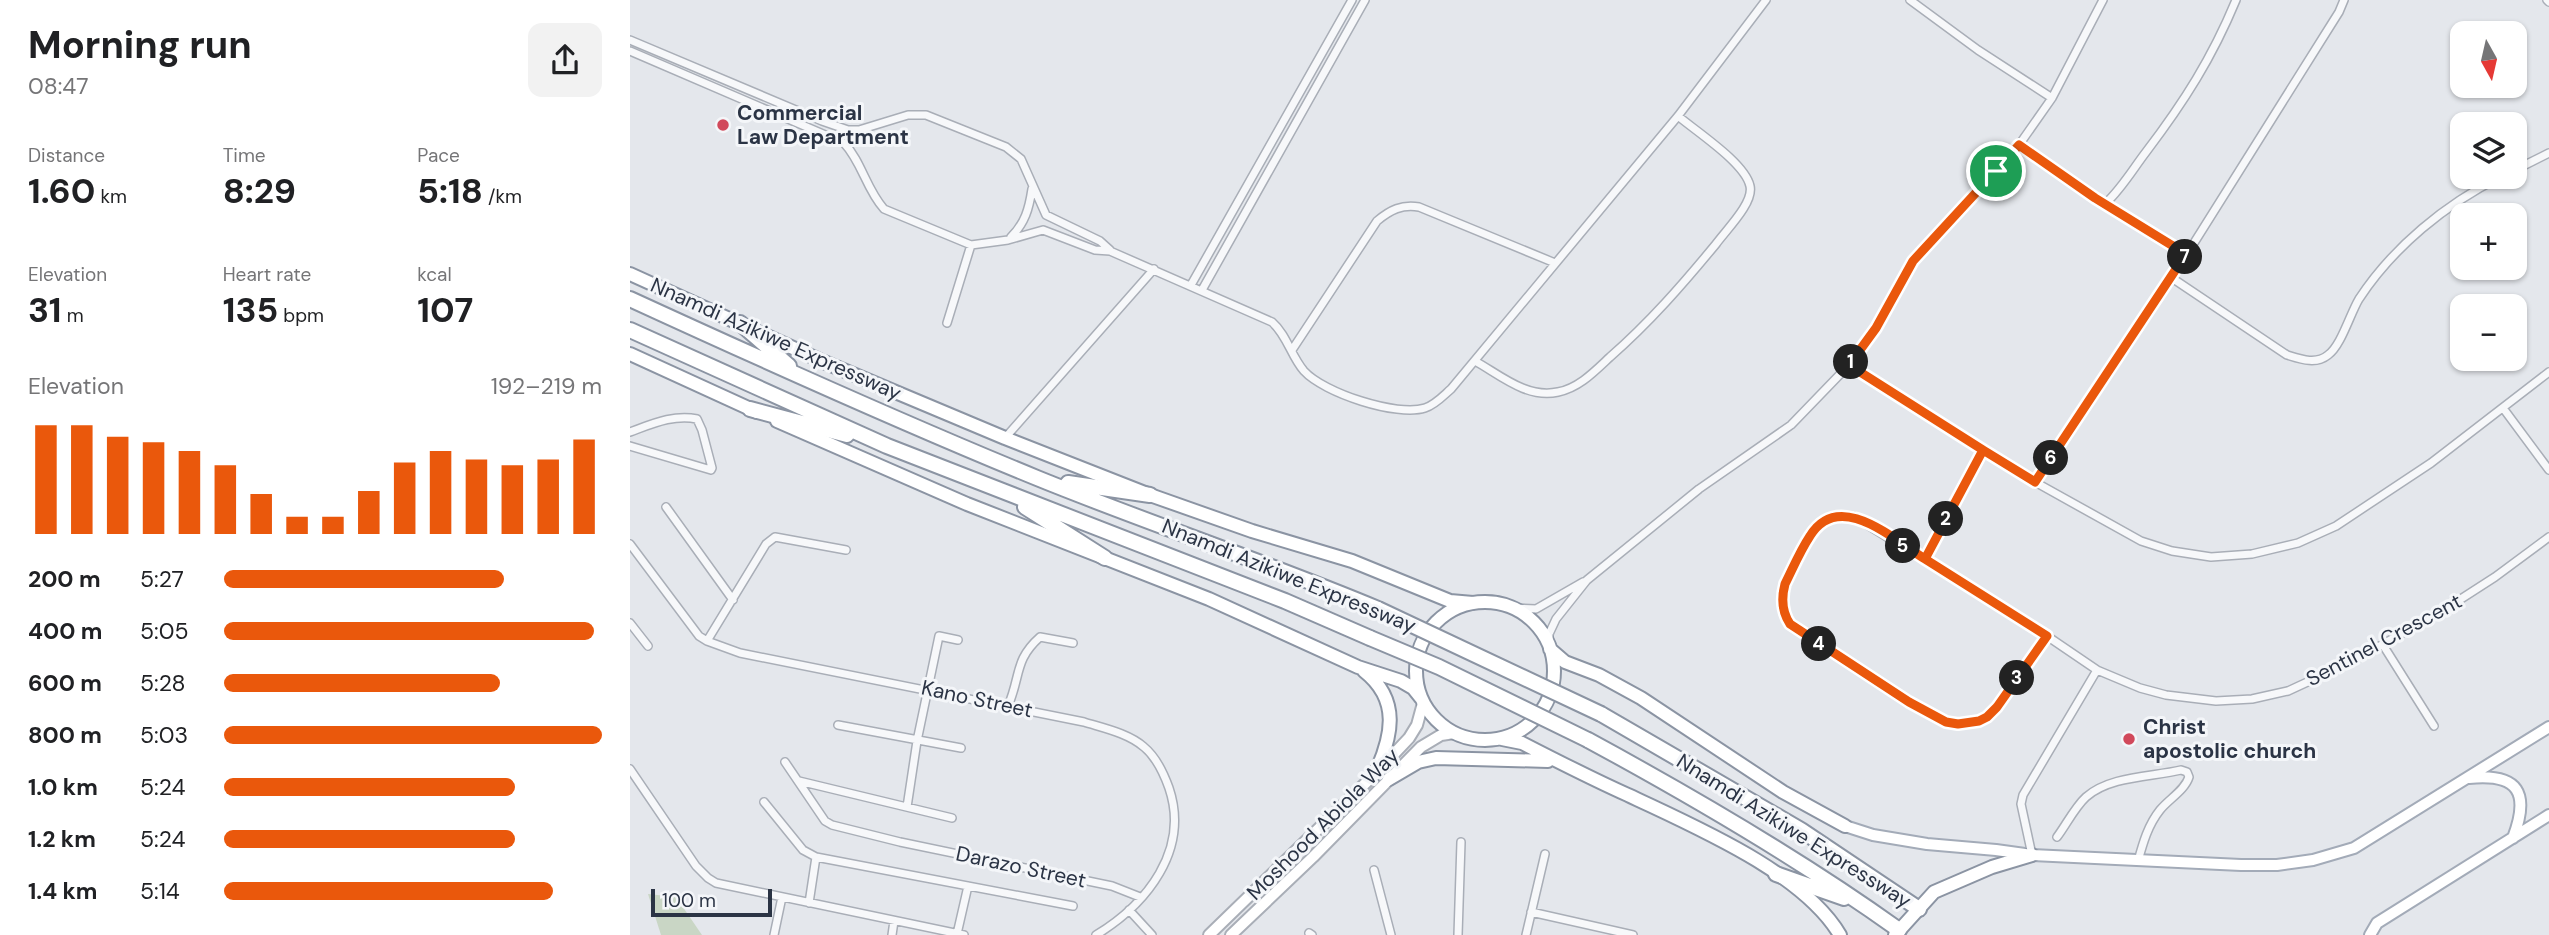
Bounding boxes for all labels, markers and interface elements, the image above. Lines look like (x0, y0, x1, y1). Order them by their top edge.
text: Morning run (28, 20, 252, 70)
north arrow (2450, 21, 2527, 98)
map controls (2450, 21, 2527, 371)
button: share (528, 23, 602, 97)
text: 08:47 (28, 71, 89, 101)
place label: Commercial Law Department (737, 99, 909, 151)
button: layers (2450, 112, 2527, 189)
marker: Commercial Law Department (715, 117, 731, 133)
pin (1966, 141, 2026, 201)
text: Distance (28, 143, 105, 168)
text: Time (223, 143, 266, 168)
text: Pace (417, 143, 460, 168)
icon: arrive (1977, 152, 2015, 190)
text: 1.60 (28, 168, 95, 214)
text: 8:29 (223, 168, 296, 214)
text: 5:18 (417, 168, 483, 214)
text: km (95, 184, 127, 209)
text: /km (483, 184, 522, 209)
button: + (2450, 203, 2527, 280)
pin: 7 (2168, 240, 2202, 274)
text: 7 (2179, 244, 2190, 269)
text: Elevation (28, 262, 107, 287)
text: Heart rate (223, 262, 311, 287)
text: kcal (417, 262, 452, 287)
street label: Nnamdi Azikiwe Expressway (646, 271, 906, 407)
text: 31 (28, 287, 62, 333)
text: 135 (223, 287, 278, 333)
text: 107 (417, 287, 473, 333)
button: − (2450, 294, 2527, 371)
text: m (62, 303, 84, 328)
text: bpm (278, 303, 324, 328)
pin: 1 (1834, 344, 1868, 380)
text: 1 (1847, 349, 1854, 374)
text: Elevation (28, 371, 124, 401)
text: 192–219 m (491, 371, 602, 401)
pin: 6 (2034, 440, 2068, 476)
text: 6 (2044, 445, 2057, 470)
pin: 2 (1928, 502, 1964, 536)
text: 2 (1940, 506, 1951, 531)
street label: Nnamdi Azikiwe Expressway (1158, 512, 1420, 640)
pin: 5 (1886, 528, 1920, 564)
text: 5 (1897, 533, 1908, 558)
text: 200 m (28, 564, 101, 594)
text: 5:27 (140, 564, 184, 594)
street label: Sentinel Crescent (2301, 587, 2467, 693)
text: 400 m (28, 616, 102, 646)
text: 5:05 (140, 616, 188, 646)
pin: 4 (1802, 626, 1836, 662)
text: 4 (1812, 631, 1825, 656)
pin: 3 (2000, 660, 2034, 696)
text: 3 (2011, 665, 2022, 690)
text: 600 m (28, 668, 102, 698)
text: 5:28 (140, 668, 186, 698)
street label: Kano Street (919, 674, 1035, 724)
place label: Christ apostolic church (2143, 713, 2316, 765)
text: 800 m (28, 720, 102, 750)
text: 5:03 (140, 720, 188, 750)
marker: Christ apostolic church (2121, 731, 2137, 747)
street label: Moshood Abiola Way (1241, 741, 1406, 906)
street label: Nnamdi Azikiwe Expressway (1671, 747, 1917, 915)
text: 1.0 km (28, 772, 98, 802)
text: 5:24 (140, 772, 186, 802)
text: 1.2 km (28, 824, 96, 854)
text: 5:24 (140, 824, 186, 854)
street label: Darazo Street (953, 840, 1089, 894)
text: 1.4 km (28, 876, 97, 906)
text: 5:14 (140, 876, 180, 906)
scale bar (651, 886, 772, 918)
text: 100 m (662, 888, 716, 913)

